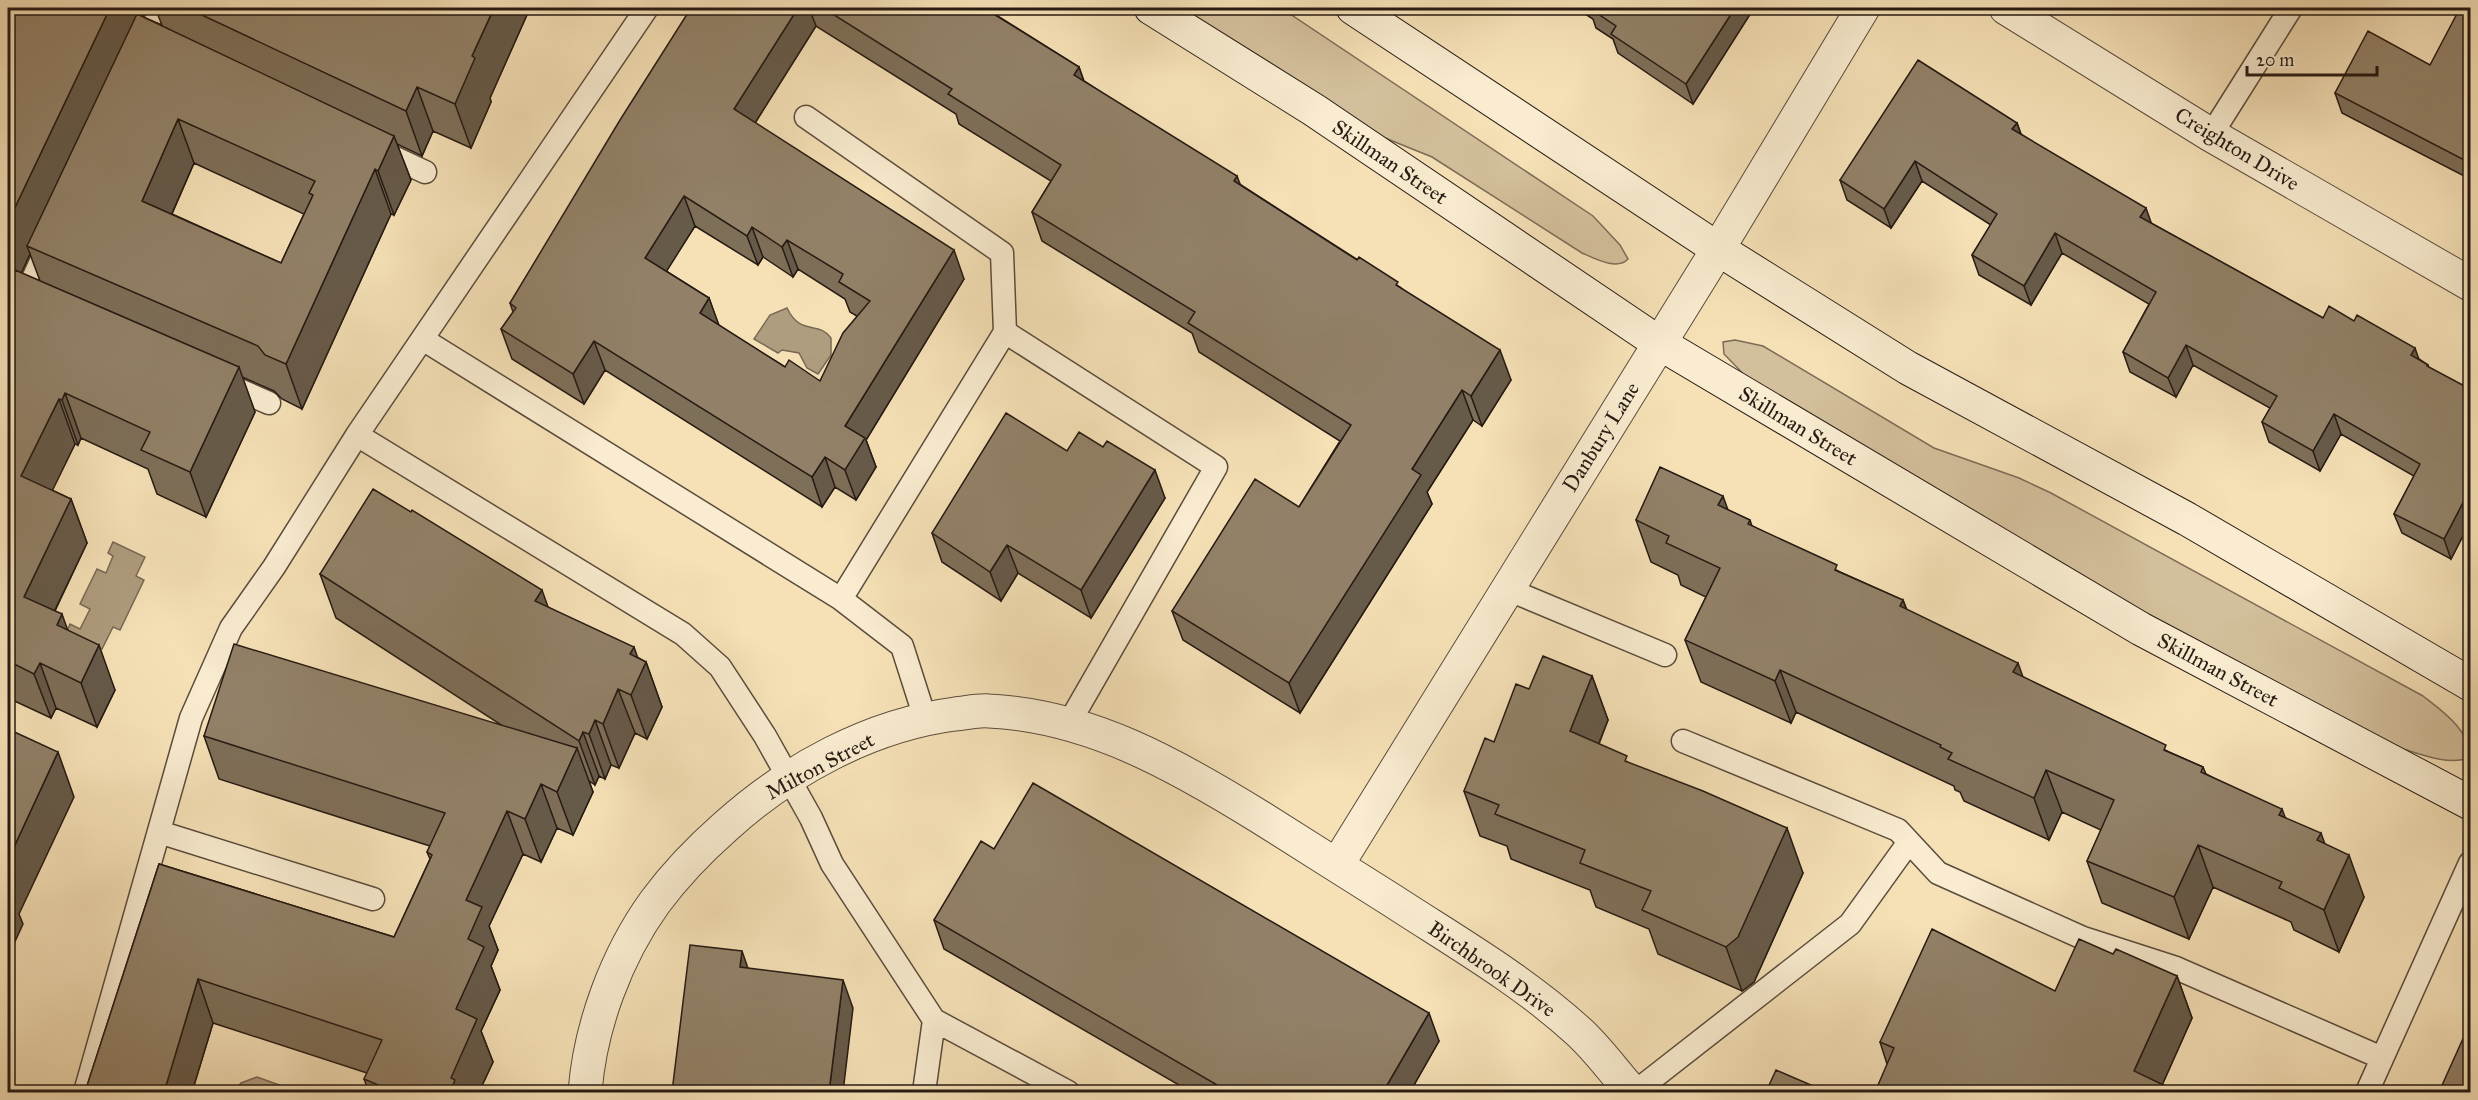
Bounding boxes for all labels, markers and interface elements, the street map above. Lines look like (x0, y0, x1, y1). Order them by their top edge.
scale bar (2247, 39, 2378, 77)
text: 20 m (2256, 49, 2294, 71)
street label: Creighton Drive (2170, 102, 2304, 196)
street label: Skillman Street (1327, 114, 1453, 210)
street label: Danbury Lane (1557, 377, 1645, 497)
street label: Skillman Street (1734, 380, 1862, 472)
street label: Skillman Street (2153, 627, 2284, 713)
street label: Milton Street (761, 726, 879, 805)
street label: Birchbrook Drive (1423, 915, 1561, 1023)

